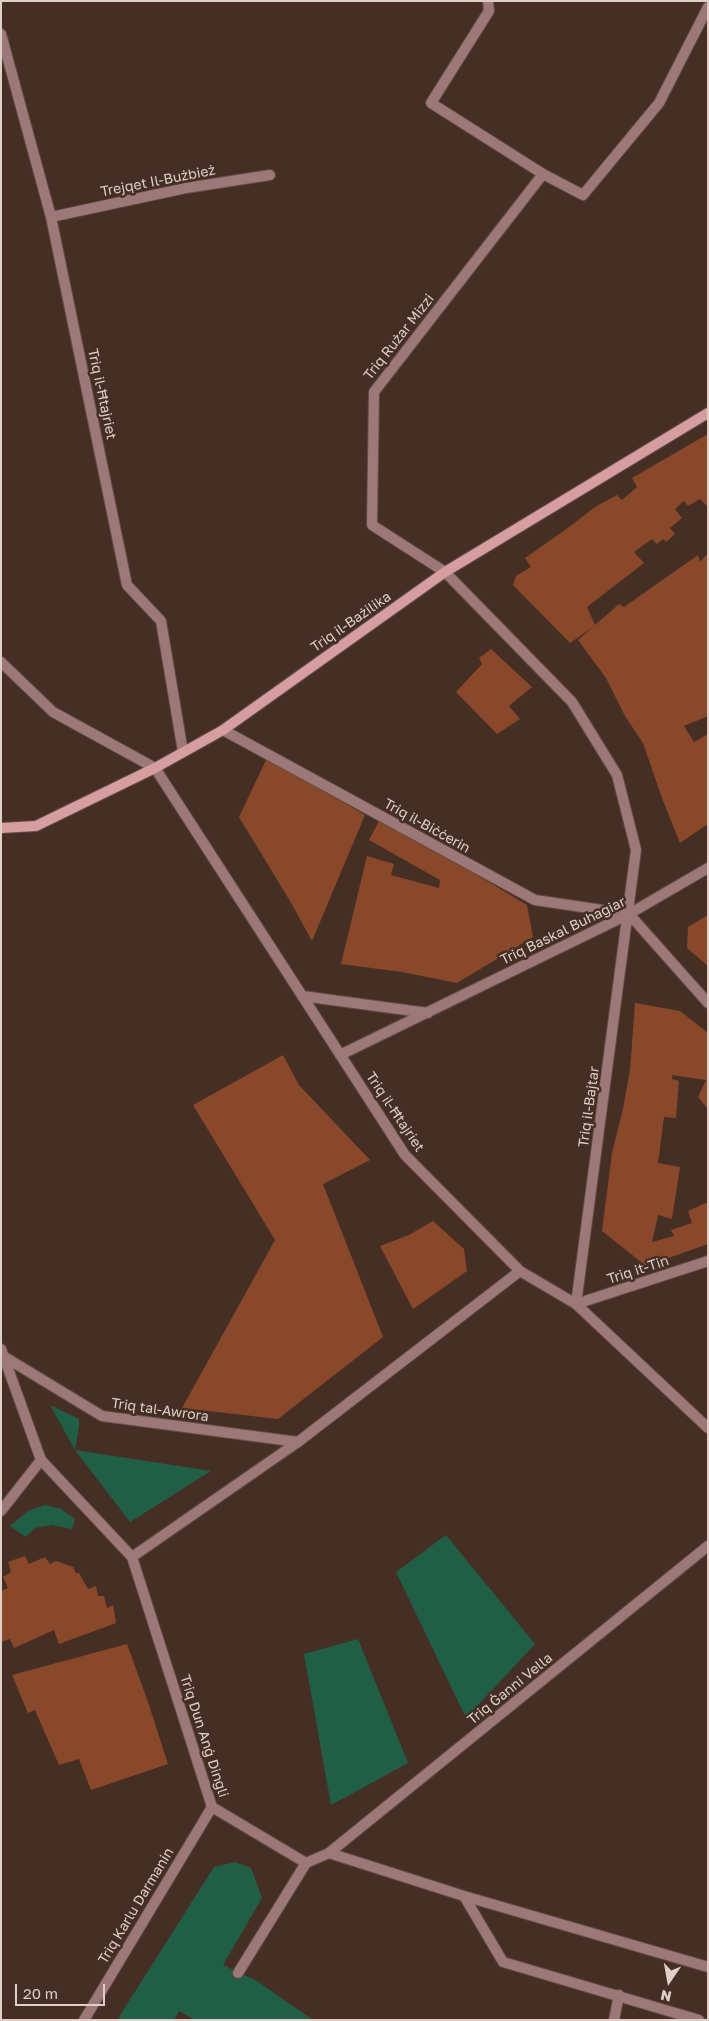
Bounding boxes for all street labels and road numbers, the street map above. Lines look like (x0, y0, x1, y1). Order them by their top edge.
street label: Trejqet Il-Bużbież (99, 162, 217, 200)
street label: Triq Rużar Mizzi (360, 291, 438, 383)
street label: Triq il-Ħtajriet (84, 347, 120, 441)
street label: Triq il-Bażilika (308, 588, 394, 656)
street label: Triq il-Biċċerin (381, 795, 473, 857)
street label: Triq Baskal Buhagiar (498, 893, 628, 969)
street label: Triq il-Bajtar (575, 1065, 603, 1149)
street label: Triq il-Ħtajriet (362, 1069, 428, 1155)
street label: Triq it-Tin (605, 1252, 671, 1288)
street label: Triq tal-Awrora (110, 1395, 210, 1425)
street label: Triq Ġanni Vella (464, 1650, 556, 1728)
street label: Triq Dun Anġ Dingli (176, 1672, 232, 1800)
street label: Triq Karlu Darmanin (95, 1845, 177, 1967)

